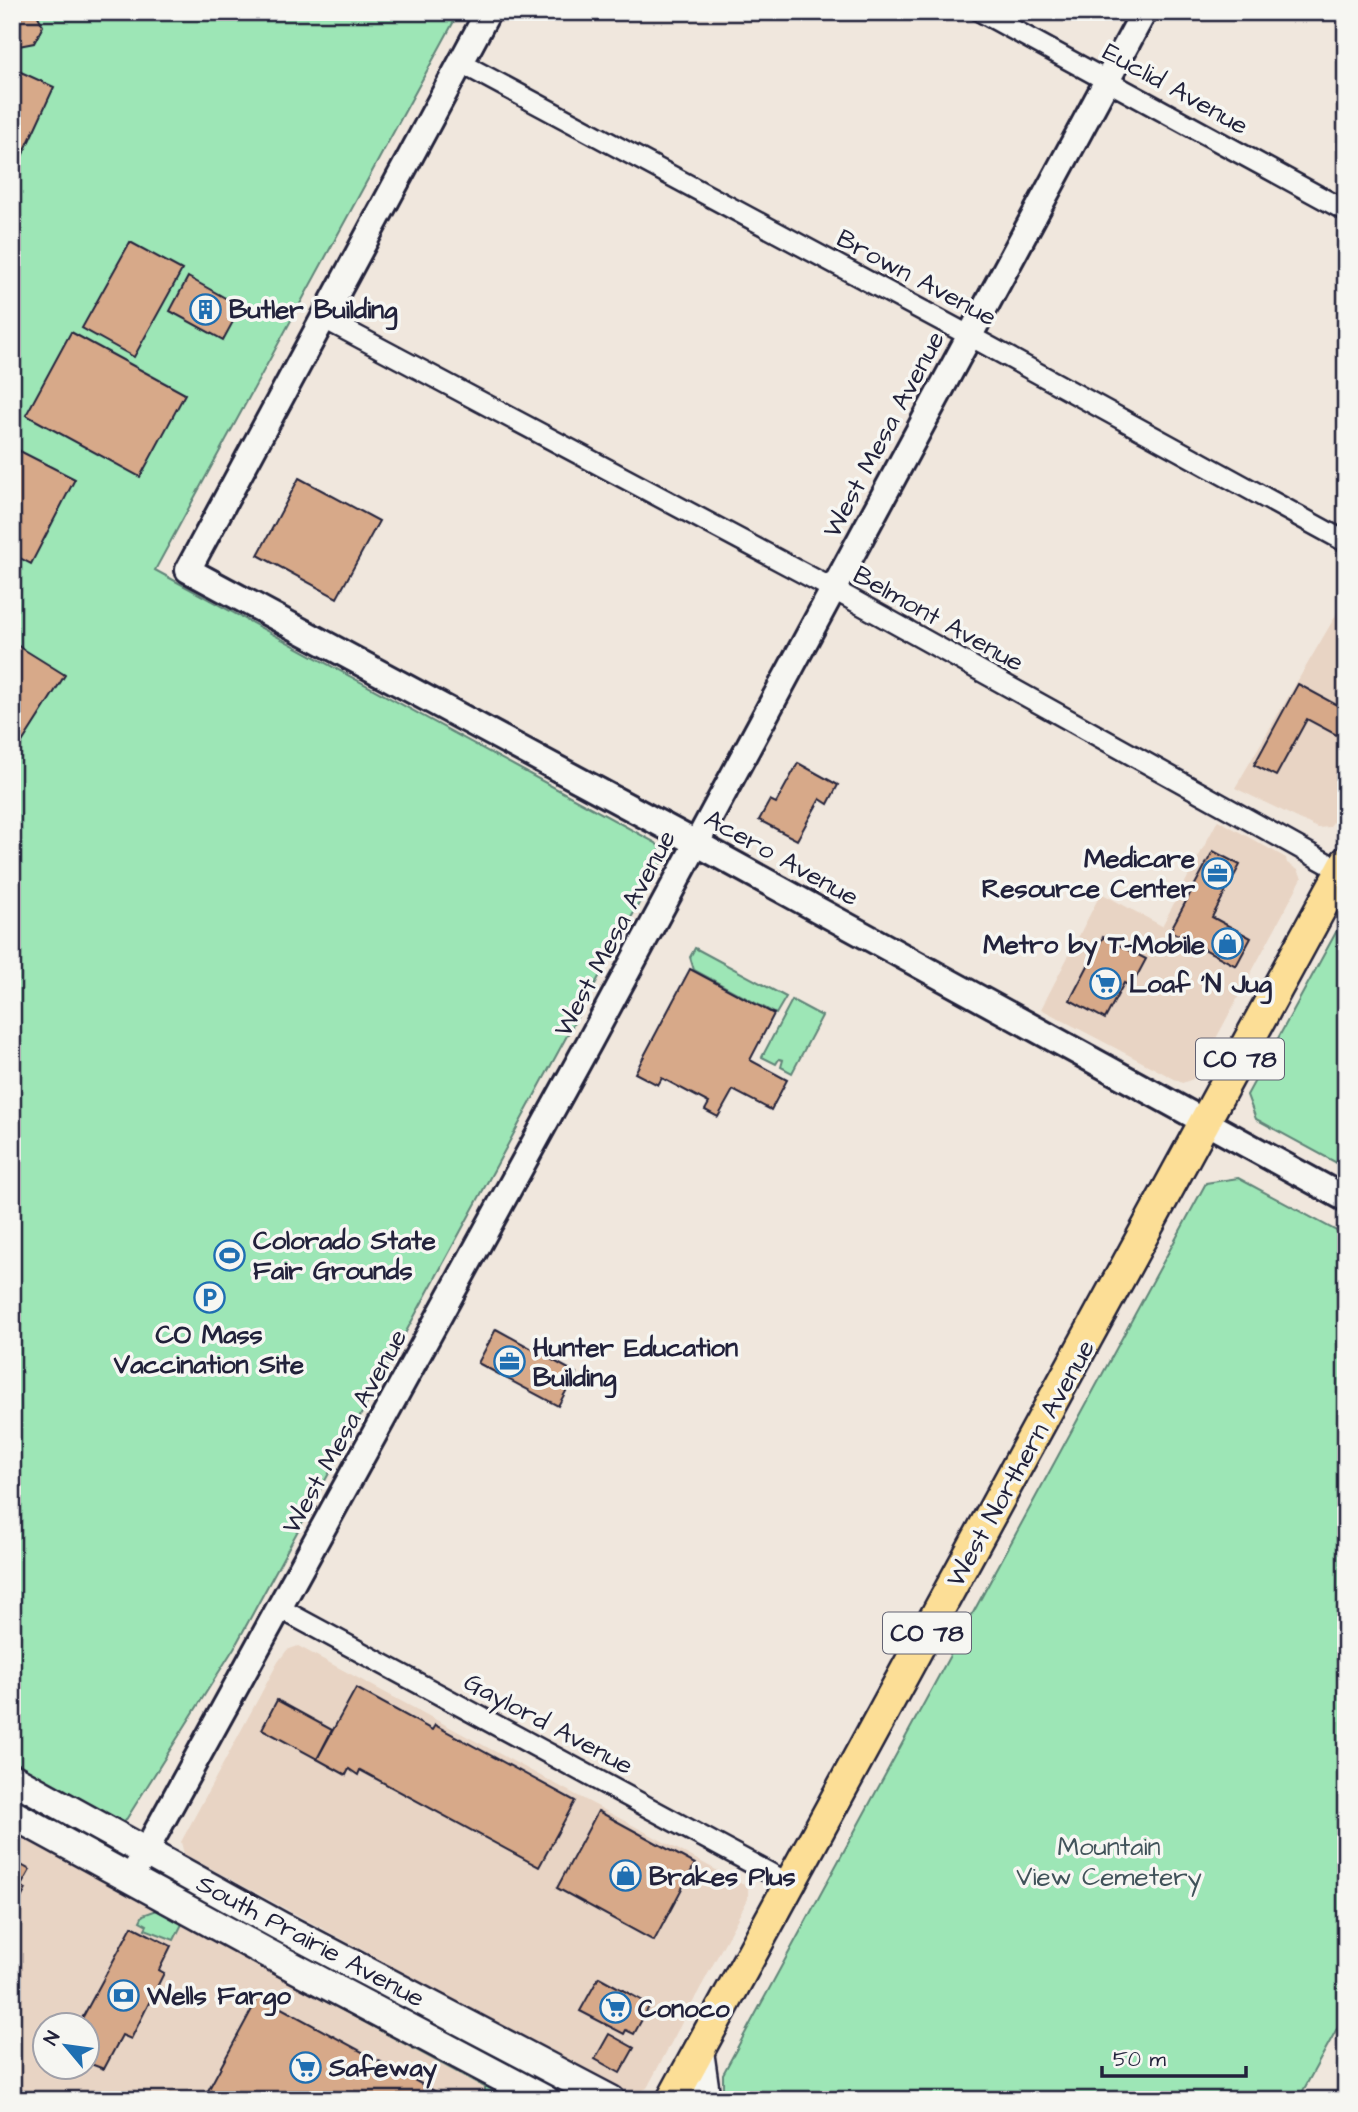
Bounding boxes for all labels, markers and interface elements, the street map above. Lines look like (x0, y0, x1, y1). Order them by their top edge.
street label: Euclid Avenue (1096, 34, 1255, 144)
street label: Brown Avenue (830, 221, 1003, 335)
building icon: Butler Building (189, 292, 223, 326)
place label: Butler Building (229, 292, 398, 331)
street label: West Mesa Avenue (814, 325, 954, 544)
street label: Belmont Avenue (847, 557, 1030, 681)
street label: Acero Avenue (698, 801, 865, 915)
street label: West Mesa Avenue (545, 824, 685, 1043)
place label: Medicare Resource Center (982, 841, 1196, 907)
office icon: Medicare Resource Center (1201, 856, 1235, 890)
place label: Metro by T-Mobile (983, 927, 1205, 966)
shop icon: Metro by T-Mobile (1211, 927, 1245, 961)
supermarket icon: Loaf 'N Jug (1089, 966, 1123, 1000)
place label: Loaf 'N Jug (1129, 966, 1273, 1005)
road number: CO 78 (1196, 1038, 1284, 1079)
place label: Colorado State Fair Grounds (253, 1223, 436, 1289)
sports icon: Colorado State Fair Grounds (213, 1238, 247, 1272)
parking icon: CO Mass Vaccination Site (192, 1281, 226, 1315)
place label: CO Mass Vaccination Site (113, 1317, 304, 1383)
street label: West Mesa Avenue (274, 1323, 416, 1540)
place label: Hunter Education Building (533, 1330, 738, 1399)
street label: West Northern Avenue (938, 1333, 1104, 1594)
office icon: Hunter Education Building (493, 1345, 527, 1379)
road number: CO 78 (883, 1612, 971, 1653)
street label: Gaylord Avenue (457, 1664, 639, 1785)
park label: Mountain View Cemetery (1016, 1829, 1202, 1897)
shop icon: Brakes Plus (609, 1859, 643, 1893)
place label: Brakes Plus (649, 1859, 795, 1895)
street label: South Prairie Avenue (190, 1865, 431, 2016)
bank icon: Wells Fargo (107, 1978, 141, 2012)
place label: Wells Fargo (146, 1978, 291, 2017)
supermarket icon: Conoco (598, 1991, 632, 2025)
place label: Conoco (638, 1991, 730, 2027)
north arrow (32, 2010, 102, 2080)
text: N (38, 2027, 67, 2050)
scale bar (1102, 2035, 1246, 2079)
text: 50 m (1113, 2045, 1167, 2074)
supermarket icon: Safeway (289, 2050, 323, 2084)
place label: Safeway (328, 2050, 438, 2089)

